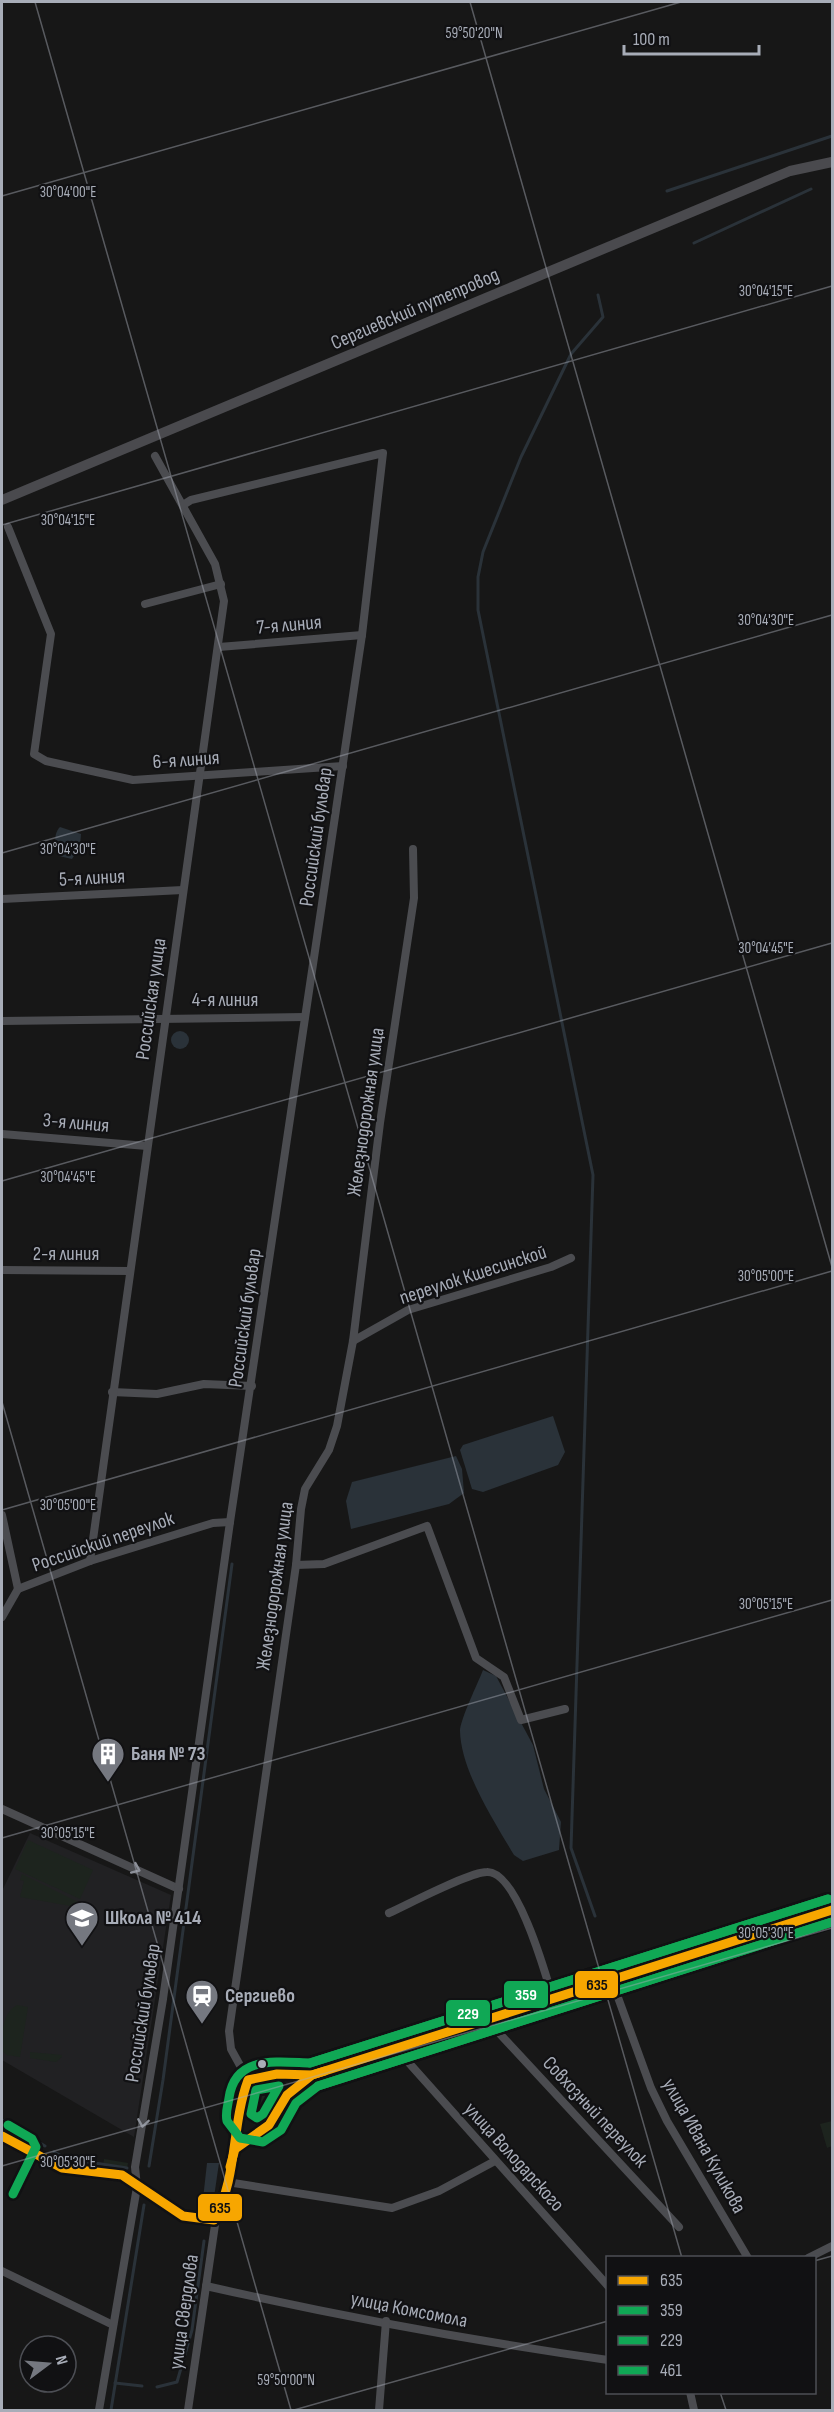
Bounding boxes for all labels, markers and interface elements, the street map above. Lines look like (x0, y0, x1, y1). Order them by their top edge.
scale bar (624, 18, 759, 56)
text: 59°50'20"N (445, 24, 503, 43)
text: 100 m (633, 29, 670, 50)
text: 30°04'00"E (40, 183, 96, 202)
street label: Сергиевский путепровод (327, 263, 503, 355)
text: 30°04'15"E (739, 282, 793, 301)
text: 30°04'15"E (41, 511, 95, 530)
street label: 7-я линия (255, 610, 323, 640)
text: 30°04'30"E (738, 611, 794, 630)
street label: 6-я линия (152, 746, 220, 774)
street label: Российский бульвар (294, 766, 338, 908)
text: 30°04'30"E (40, 840, 96, 859)
street label: 5-я линия (58, 864, 126, 892)
street label: Российская улица (131, 937, 171, 1061)
text: 30°04'45"E (738, 939, 794, 958)
street label: 4-я линия (192, 988, 258, 1012)
street label: Железнодорожная улица (342, 1026, 390, 1198)
street label: 3-я линия (42, 1108, 110, 1138)
text: 30°04'45"E (40, 1168, 96, 1187)
street label: переулок Кшесинской (397, 1240, 549, 1310)
street label: 2-я линия (33, 1242, 99, 1266)
street label: Российский бульвар (223, 1247, 267, 1389)
text: 30°05'00"E (738, 1267, 794, 1286)
text: 30°05'00"E (40, 1496, 96, 1515)
street label: Железнодорожная улица (251, 1500, 299, 1672)
street label: Российский переулок (29, 1506, 177, 1577)
text: 30°05'15"E (739, 1595, 793, 1614)
building icon: Баня № 73 (90, 1736, 126, 1783)
place label: Баня № 73 (131, 1742, 205, 1766)
text: 30°05'15"E (41, 1824, 95, 1843)
one-way arrow (129, 1862, 140, 1874)
school or university icon: Школа № 414 (64, 1900, 100, 1947)
place label: Школа № 414 (105, 1906, 201, 1930)
text: 30°05'30"E (738, 1924, 794, 1943)
street label: Российский бульвар (120, 1942, 166, 2084)
line badge: 635 (574, 1970, 619, 1999)
text: 635 (586, 1976, 608, 1995)
station icon: Сергиево (184, 1978, 220, 2025)
line badge: 359 (503, 1980, 549, 2009)
place label: Сергиево (225, 1984, 295, 2008)
text: 359 (515, 1986, 537, 2005)
line badge: 229 (445, 1999, 491, 2027)
text: 229 (457, 2005, 479, 2024)
street label: Совхозный переулок (537, 2051, 653, 2173)
unlabelled marker (256, 2058, 268, 2070)
street label: улица Ивана Куликова (657, 2074, 751, 2218)
street label: улица Володарского (459, 2098, 569, 2216)
one-way arrow (137, 2119, 149, 2128)
text: 30°05'30"E (40, 2153, 96, 2172)
line badge: 635 (197, 2193, 243, 2222)
text: 635 (209, 2199, 231, 2218)
street label: улица Свердлова (164, 2253, 204, 2371)
legend (606, 2256, 816, 2394)
text: 635 (660, 2270, 683, 2291)
street label: улица Комсомола (349, 2287, 469, 2333)
text: 359 (660, 2300, 683, 2321)
text: 229 (660, 2330, 683, 2351)
north arrow (18, 2334, 78, 2394)
text: N (51, 2354, 71, 2367)
text: 461 (660, 2360, 682, 2381)
text: 59°50'00"N (257, 2371, 315, 2390)

